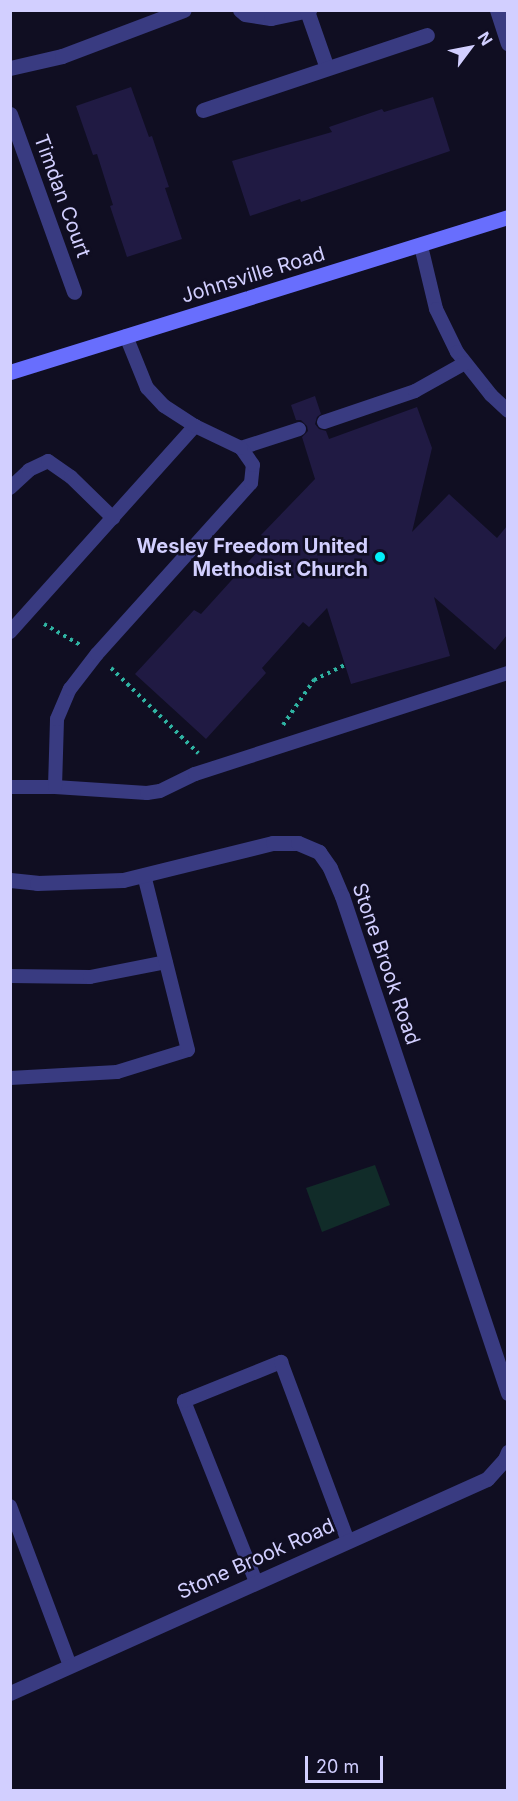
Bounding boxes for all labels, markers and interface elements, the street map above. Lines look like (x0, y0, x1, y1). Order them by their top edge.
north arrow (440, 18, 500, 78)
text: N (474, 28, 497, 49)
street label: Timdan Court (29, 131, 95, 261)
street label: Johnsville Road (178, 242, 328, 308)
place label: Wesley Freedom United Methodist Church (137, 534, 368, 581)
marker: Wesley Freedom United Methodist Church (373, 550, 387, 564)
street label: Stone Brook Road (347, 880, 425, 1048)
street label: Stone Brook Road (174, 1514, 338, 1604)
scale bar (308, 1744, 386, 1782)
text: 20 m (316, 1756, 359, 1777)

